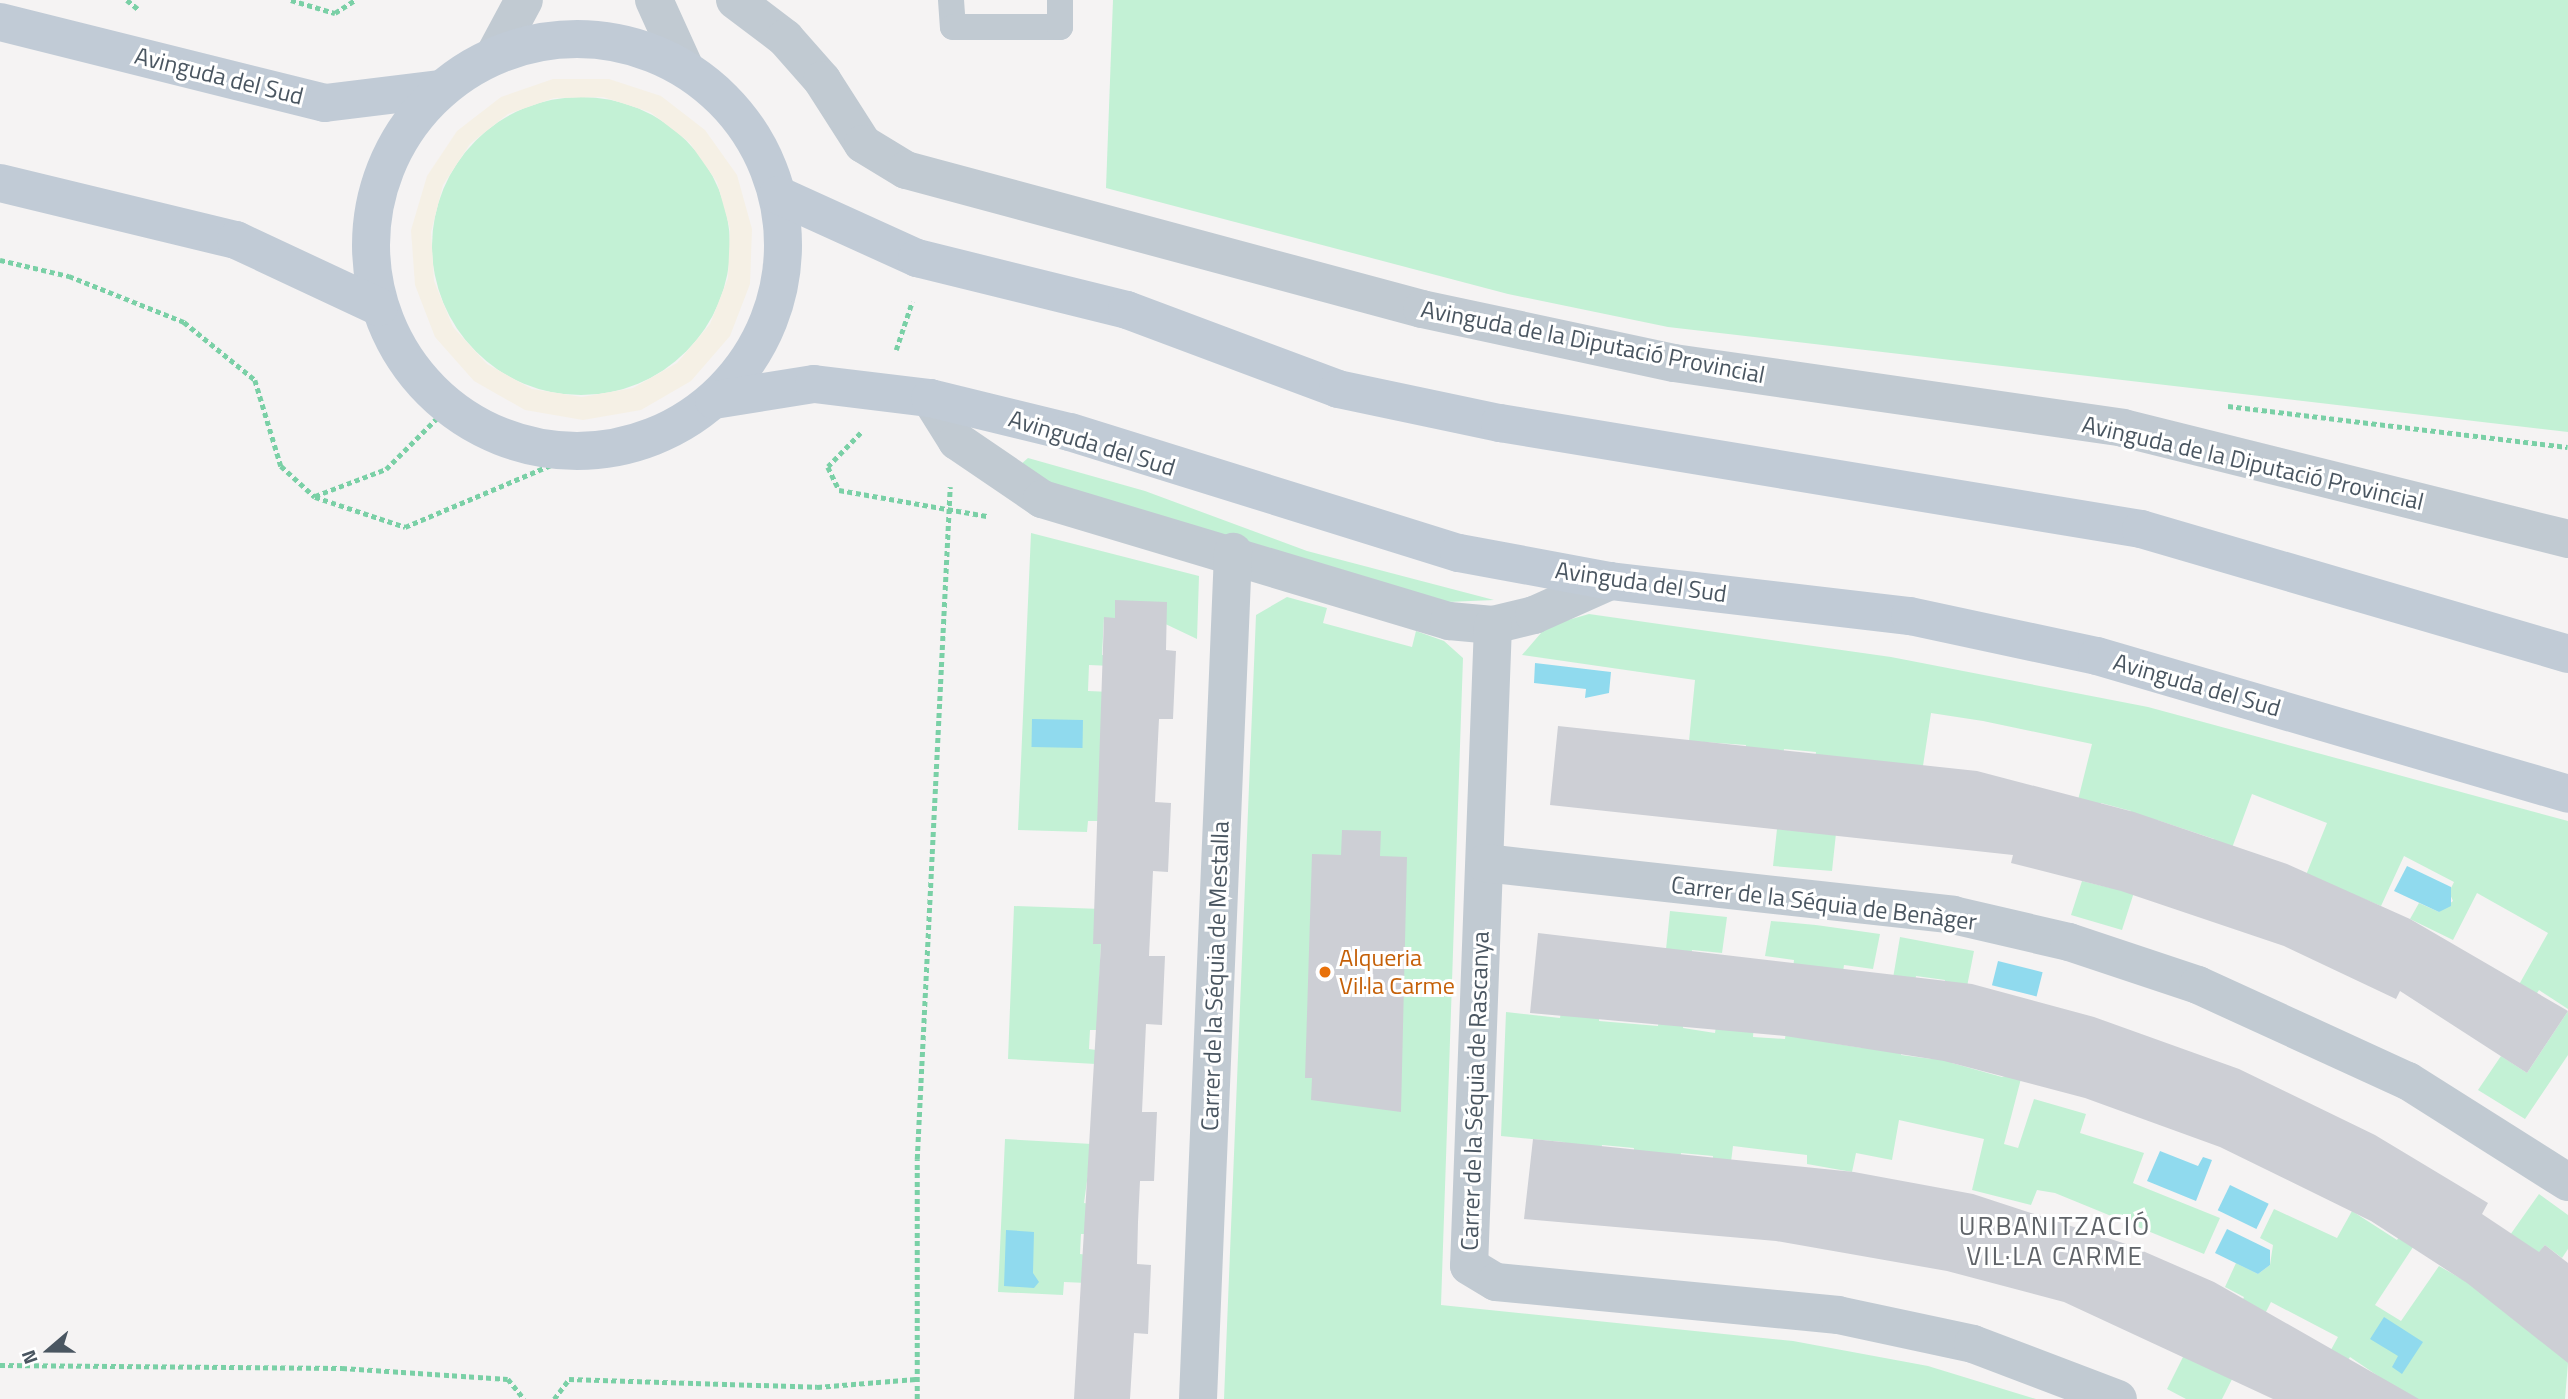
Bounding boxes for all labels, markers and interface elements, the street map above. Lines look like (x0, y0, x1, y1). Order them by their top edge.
street label: Avinguda del Sud (132, 41, 306, 111)
street label: Avinguda de la Diputació Provincial (1419, 295, 1767, 389)
street label: Avinguda del Sud (1005, 404, 1179, 482)
street label: Avinguda de la Diputació Provincial (2079, 410, 2427, 516)
street label: Avinguda del Sud (1553, 556, 1729, 608)
street label: Avinguda del Sud (2110, 647, 2284, 723)
street label: Carrer de la Séquia de Mestalla (1195, 821, 1235, 1131)
street label: Carrer de la Séquia de Benàger (1669, 870, 1979, 936)
street label: Carrer de la Séquia de Rascanya (1455, 931, 1495, 1251)
place label: Alqueria Vil·la Carme (1339, 944, 1455, 1000)
marker: Alqueria Vil·la Carme (1317, 964, 1333, 980)
district label: URBANITZACIÓ VIL·LA CARME (1960, 1210, 2150, 1272)
north arrow (14, 1315, 84, 1385)
text: N (13, 1346, 45, 1369)

